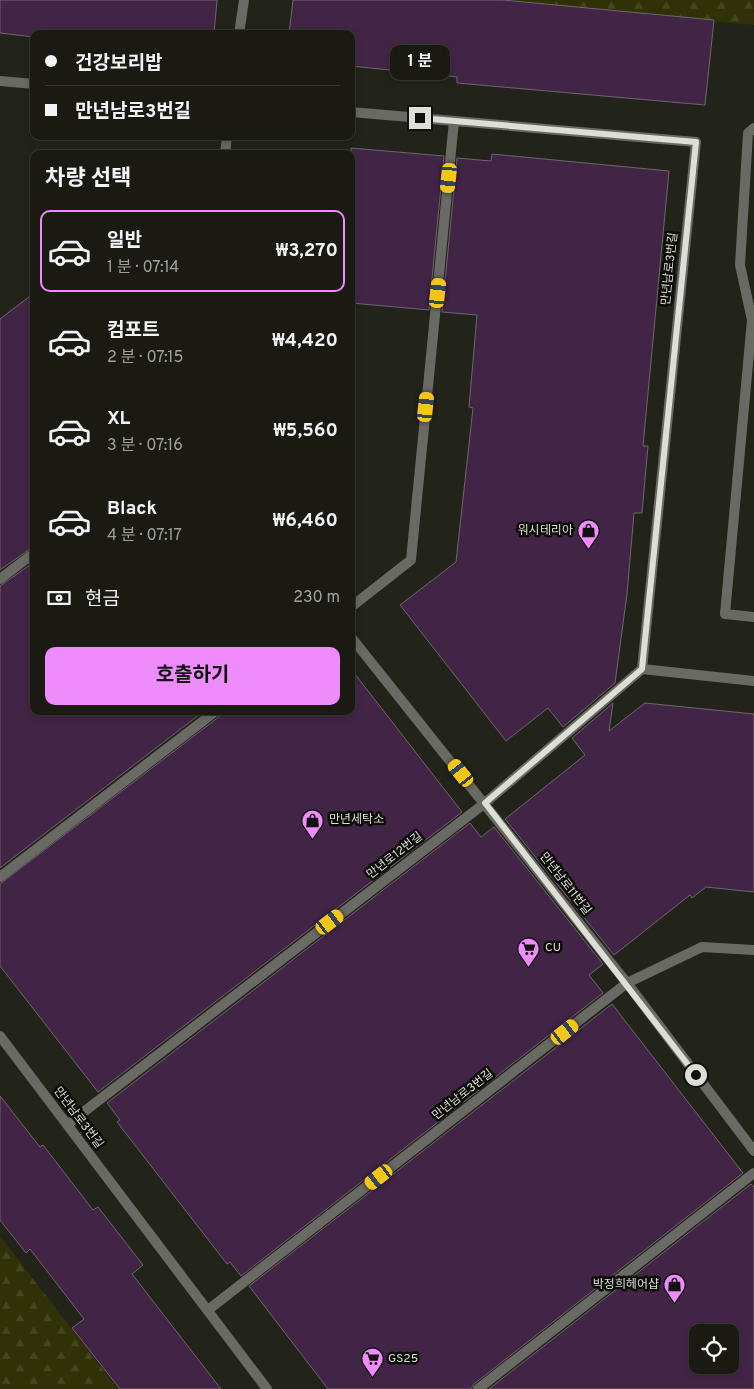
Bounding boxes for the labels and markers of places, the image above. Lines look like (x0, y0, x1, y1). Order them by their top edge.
shop icon: 워시테리아 (577, 519, 601, 550)
place label: 워시테리아 (518, 523, 573, 539)
shop icon: 만년세탁소 (301, 808, 325, 839)
place label: 만년세탁소 (329, 812, 384, 828)
supermarket icon: CU (517, 936, 541, 967)
place label: CU (545, 940, 561, 956)
shop icon: 박정희헤어샵 (663, 1273, 687, 1304)
place label: 박정희헤어샵 (593, 1277, 659, 1293)
supermarket icon: GS25 (360, 1347, 384, 1378)
place label: GS25 (388, 1351, 418, 1367)

